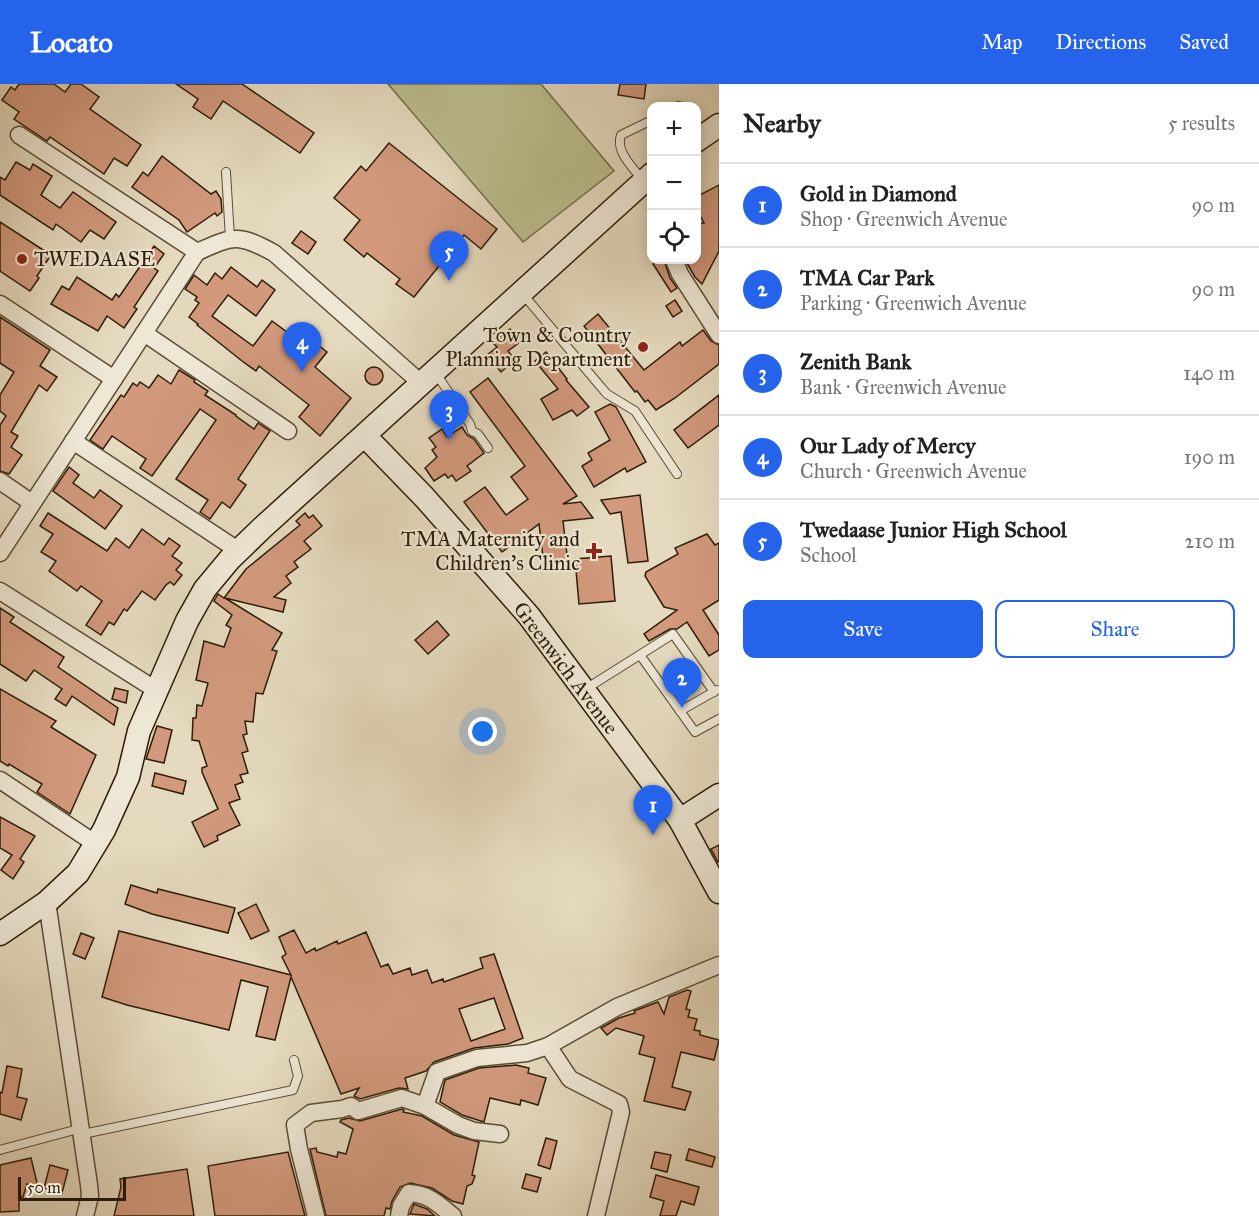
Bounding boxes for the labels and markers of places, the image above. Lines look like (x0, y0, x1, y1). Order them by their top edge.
pin: 5 (430, 232, 468, 281)
place label: TWEDAASE (34, 246, 155, 272)
marker: TWEDAASE (15, 252, 29, 266)
pin: 4 (282, 322, 322, 372)
place label: Town & Country Planning Department (445, 322, 632, 372)
marker: Town & Country Planning Department (636, 340, 650, 354)
pin: 3 (430, 390, 468, 440)
place label: TMA Maternity and Children's Clinic (401, 526, 580, 576)
marker: TMA Maternity and Children's Clinic (585, 542, 603, 560)
pin: 2 (662, 658, 702, 708)
pin: 1 (634, 786, 672, 835)

